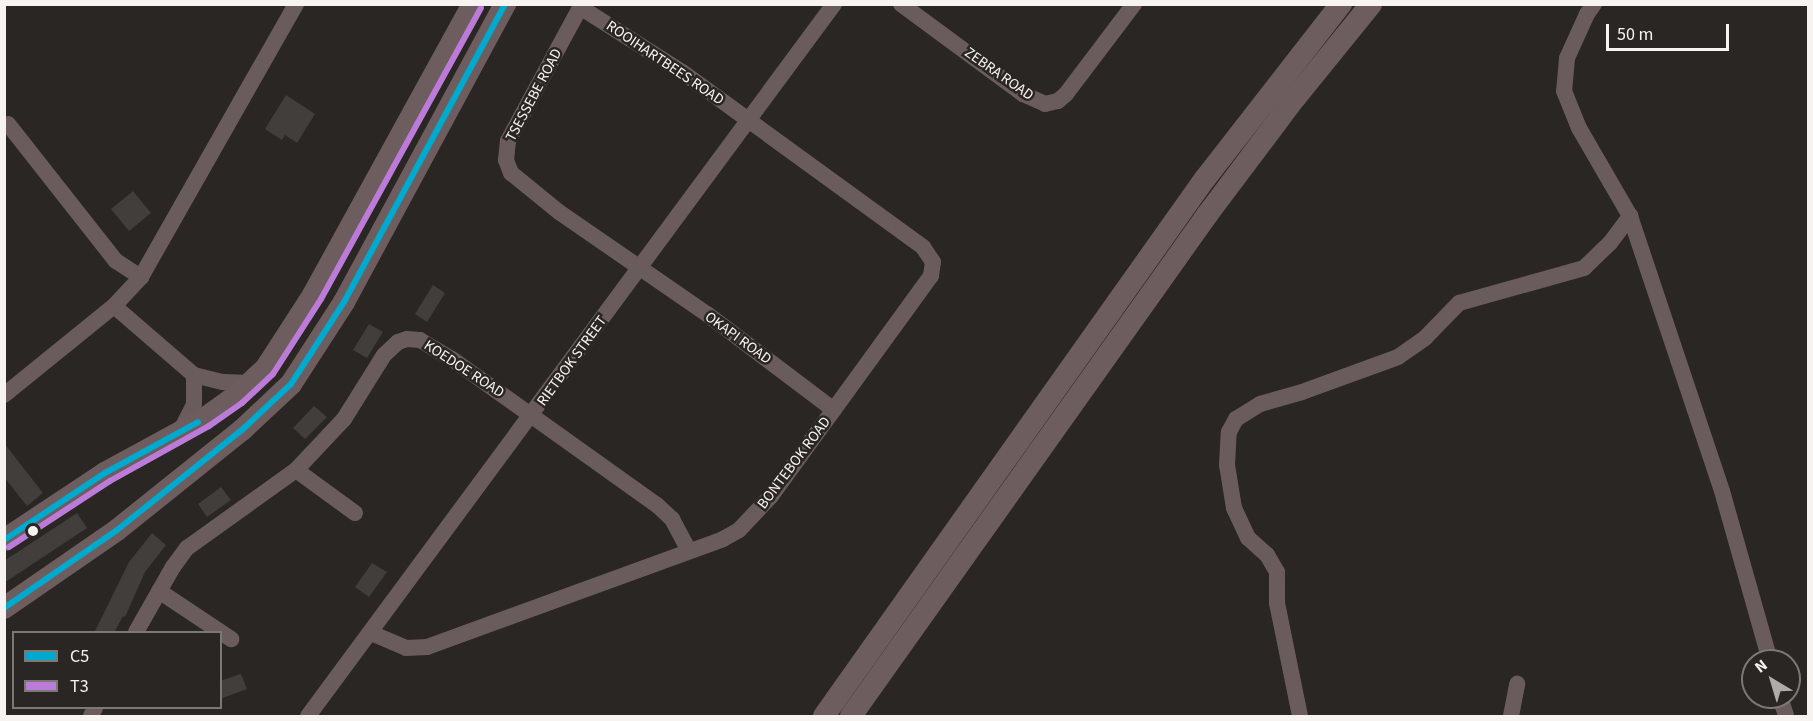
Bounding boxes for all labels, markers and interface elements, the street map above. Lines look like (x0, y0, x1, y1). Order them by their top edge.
scale bar (1609, 12, 1732, 50)
street label: ROOIHARTBEES ROAD (603, 17, 727, 109)
text: 50 m (1617, 22, 1653, 47)
street label: ZEBRA ROAD (961, 44, 1037, 104)
street label: TSESSEBE ROAD (502, 46, 566, 144)
street label: OKAPI ROAD (701, 308, 775, 368)
street label: RIETBOK STREET (533, 312, 611, 410)
street label: KOEDOE ROAD (420, 336, 508, 402)
street label: BONTEBOK ROAD (754, 413, 834, 513)
unlabelled marker (27, 525, 39, 537)
legend (12, 631, 222, 709)
text: C5 (70, 644, 89, 669)
north arrow (1741, 649, 1801, 709)
text: N (1750, 654, 1772, 678)
text: T3 (70, 674, 89, 699)

